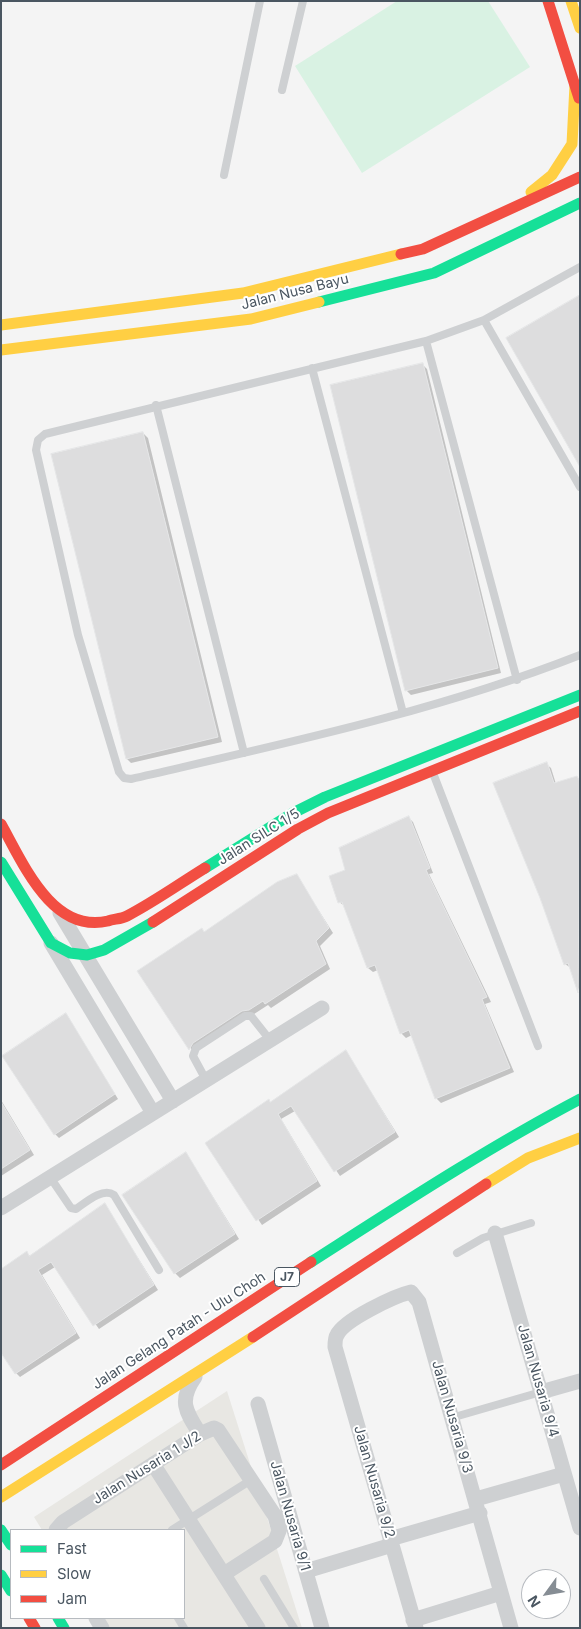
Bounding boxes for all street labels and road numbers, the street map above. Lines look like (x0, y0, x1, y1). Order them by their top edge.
street label: Jalan Nusa Bayu (239, 271, 351, 313)
street label: Jalan SILC 1/5 (215, 805, 303, 869)
road number: J7 (274, 1268, 300, 1286)
street label: Jalan Gelang Patah - Ulu Choh (89, 1269, 269, 1393)
street label: Jalan Nusaria 9/4 (514, 1323, 562, 1439)
street label: Jalan Nusaria 9/3 (428, 1359, 476, 1475)
street label: Jalan Nusaria 9/2 (350, 1424, 398, 1540)
street label: Jalan Nusaria 1 J/2 (90, 1428, 204, 1508)
street label: Jalan Nusaria 9/1 (266, 1459, 314, 1573)

